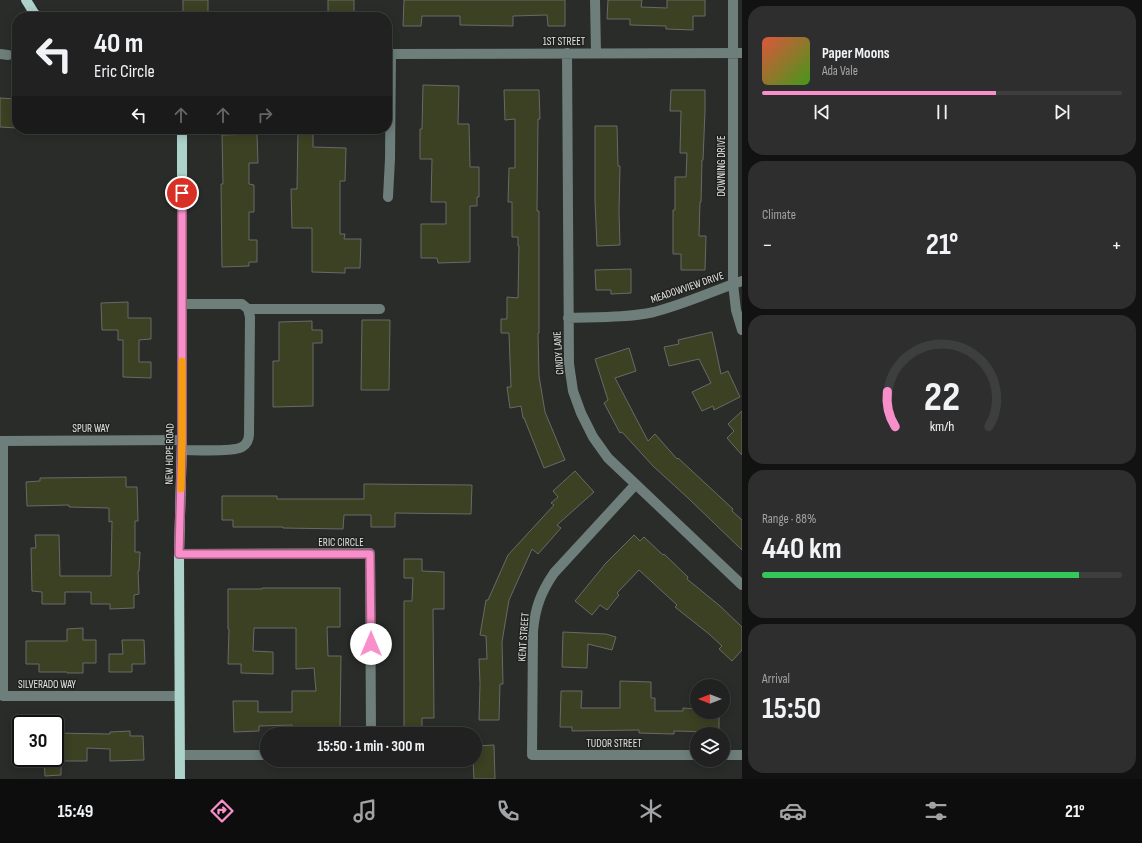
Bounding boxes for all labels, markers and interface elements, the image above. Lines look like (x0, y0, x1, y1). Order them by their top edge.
text: 40 m (94, 27, 143, 60)
icon: left (28, 28, 80, 80)
street label: 1ST STREET (543, 35, 586, 48)
text: Paper Moons (822, 44, 890, 63)
text: Eric Circle (94, 61, 155, 82)
text: Ada Vale (822, 63, 858, 79)
icon: previous (811, 101, 833, 123)
icon: pause (931, 101, 953, 123)
icon: next (1051, 101, 1073, 123)
icon: left (128, 104, 150, 126)
icon: ahead (170, 104, 192, 126)
icon: ahead (212, 104, 234, 126)
icon: right (254, 104, 276, 126)
street label: DOWNING DRIVE (715, 136, 728, 196)
pin (165, 176, 199, 210)
icon: arrive (171, 182, 193, 204)
text: Climate (762, 207, 796, 223)
text: 21° (926, 227, 958, 263)
text: − (762, 232, 773, 259)
text: + (1111, 232, 1122, 259)
street label: MEADOWVIEW DRIVE (649, 269, 725, 306)
street label: CINDY LANE (550, 331, 567, 375)
text: 22 (924, 373, 960, 422)
text: km/h (930, 418, 954, 435)
street label: SPUR WAY (72, 422, 110, 435)
street label: NEW HOPE ROAD (162, 423, 177, 485)
text: Range · 88% (762, 511, 816, 527)
text: 440 km (762, 531, 842, 567)
street label: ERIC CIRCLE (318, 536, 364, 549)
street label: KENT STREET (515, 612, 532, 662)
position arrow (350, 623, 392, 665)
text: Arrival (762, 671, 790, 687)
street label: SILVERADO WAY (18, 678, 76, 691)
north arrow (690, 679, 730, 719)
map controls (690, 679, 730, 767)
text: 15:50 (762, 691, 821, 727)
speed limit sign: 30 (12, 715, 64, 767)
button: layers (690, 727, 730, 767)
text: 15:50 · 1 min · 300 m (317, 737, 425, 756)
street label: TUDOR STREET (586, 737, 642, 750)
icon: directions (208, 797, 236, 825)
icon: music (351, 797, 379, 825)
icon: phone (494, 797, 522, 825)
icon: climate (637, 797, 665, 825)
icon: car (779, 797, 807, 825)
icon: filters (922, 797, 950, 825)
text: 15:49 (57, 801, 93, 822)
text: 21° (1065, 801, 1085, 822)

